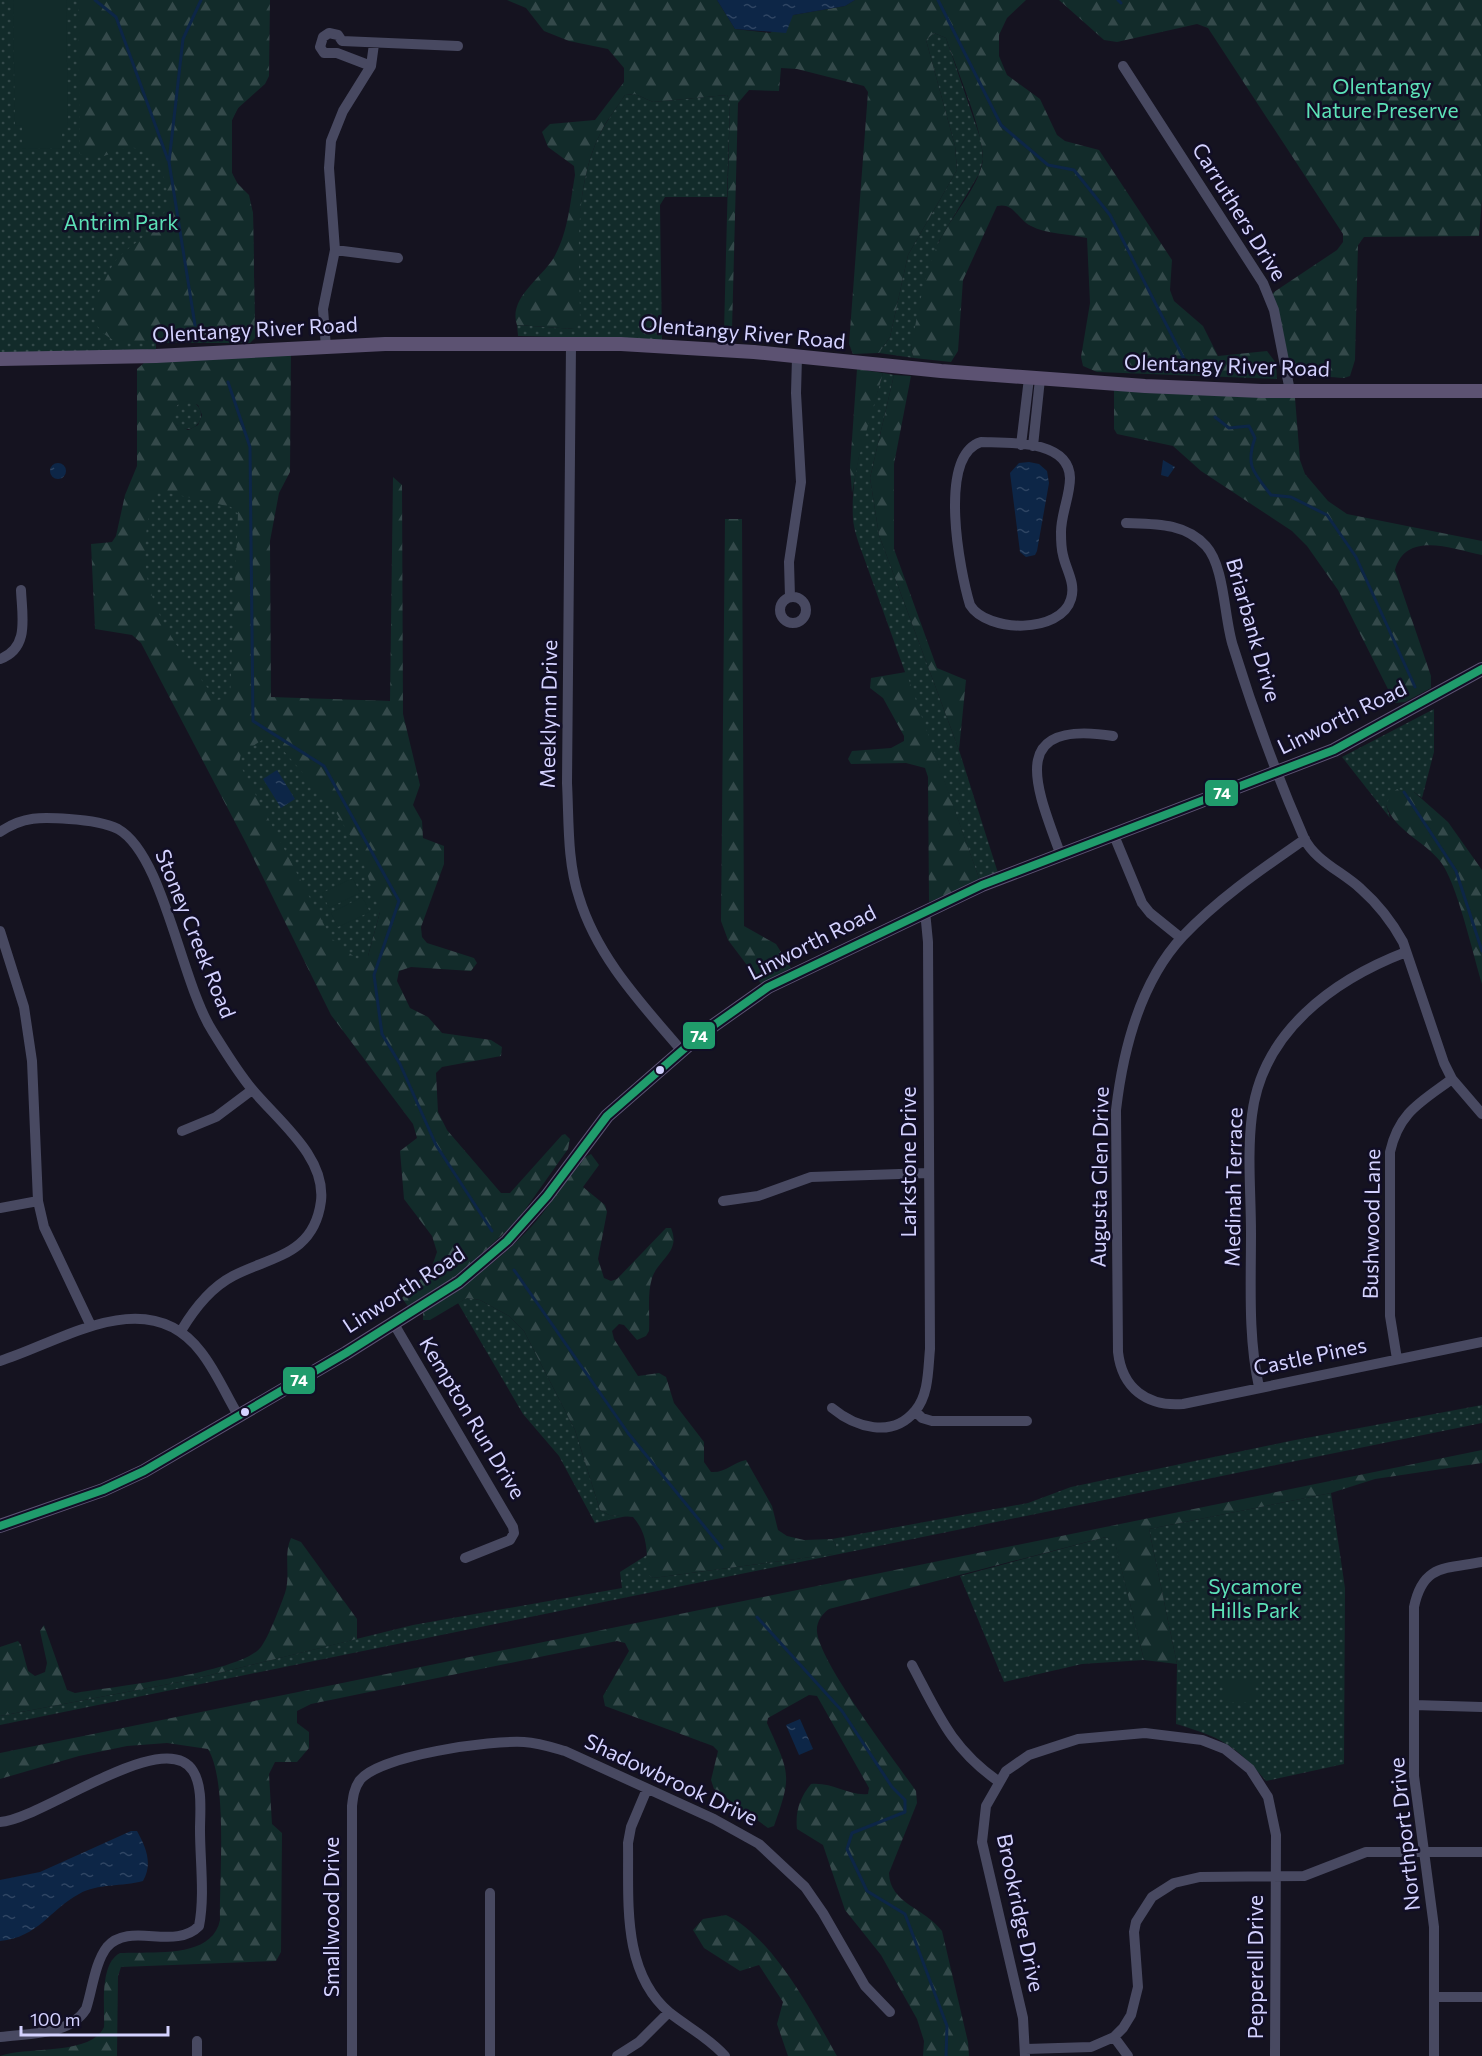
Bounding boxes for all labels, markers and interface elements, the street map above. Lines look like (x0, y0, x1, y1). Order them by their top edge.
park label: Olentangy Nature Preserve (1305, 73, 1459, 122)
street label: Carruthers Drive (1188, 138, 1293, 285)
park label: Antrim Park (63, 209, 179, 234)
street label: Olentangy River Road (639, 310, 847, 353)
street label: Olentangy River Road (151, 311, 358, 346)
street label: Olentangy River Road (1124, 348, 1330, 381)
street label: Briarbank Drive (1222, 555, 1287, 704)
street label: Meeklynn Drive (534, 639, 561, 788)
street label: Linworth Road (1273, 675, 1410, 759)
line badge: 74 (1204, 779, 1239, 807)
text: 74 (1213, 783, 1231, 802)
street label: Stoney Creek Road (151, 845, 242, 1022)
street label: Linworth Road (743, 899, 879, 985)
line badge: 74 (682, 1021, 716, 1050)
text: 74 (690, 1026, 708, 1045)
unlabelled marker (654, 1064, 666, 1076)
street label: Larkstone Drive (895, 1086, 920, 1238)
street label: Augusta Glen Drive (1084, 1086, 1113, 1268)
street label: Medinah Terrace (1219, 1107, 1246, 1267)
street label: Bushwood Lane (1357, 1149, 1384, 1299)
street label: Linworth Road (338, 1240, 469, 1337)
street label: Castle Pines (1251, 1331, 1369, 1380)
street label: Kempton Run Drive (415, 1332, 532, 1503)
line badge: 74 (282, 1366, 316, 1395)
text: 74 (290, 1370, 308, 1389)
unlabelled marker (239, 1406, 251, 1418)
park label: Sycamore Hills Park (1208, 1573, 1302, 1622)
street label: Shadowbrook Drive (581, 1728, 762, 1830)
street label: Northport Drive (1383, 1756, 1424, 1912)
street label: Brookridge Drive (993, 1831, 1050, 1994)
street label: Smallwood Drive (318, 1837, 343, 1997)
street label: Pepperell Drive (1242, 1895, 1267, 2039)
scale bar (21, 1999, 168, 2037)
text: 100 m (30, 2008, 80, 2030)

